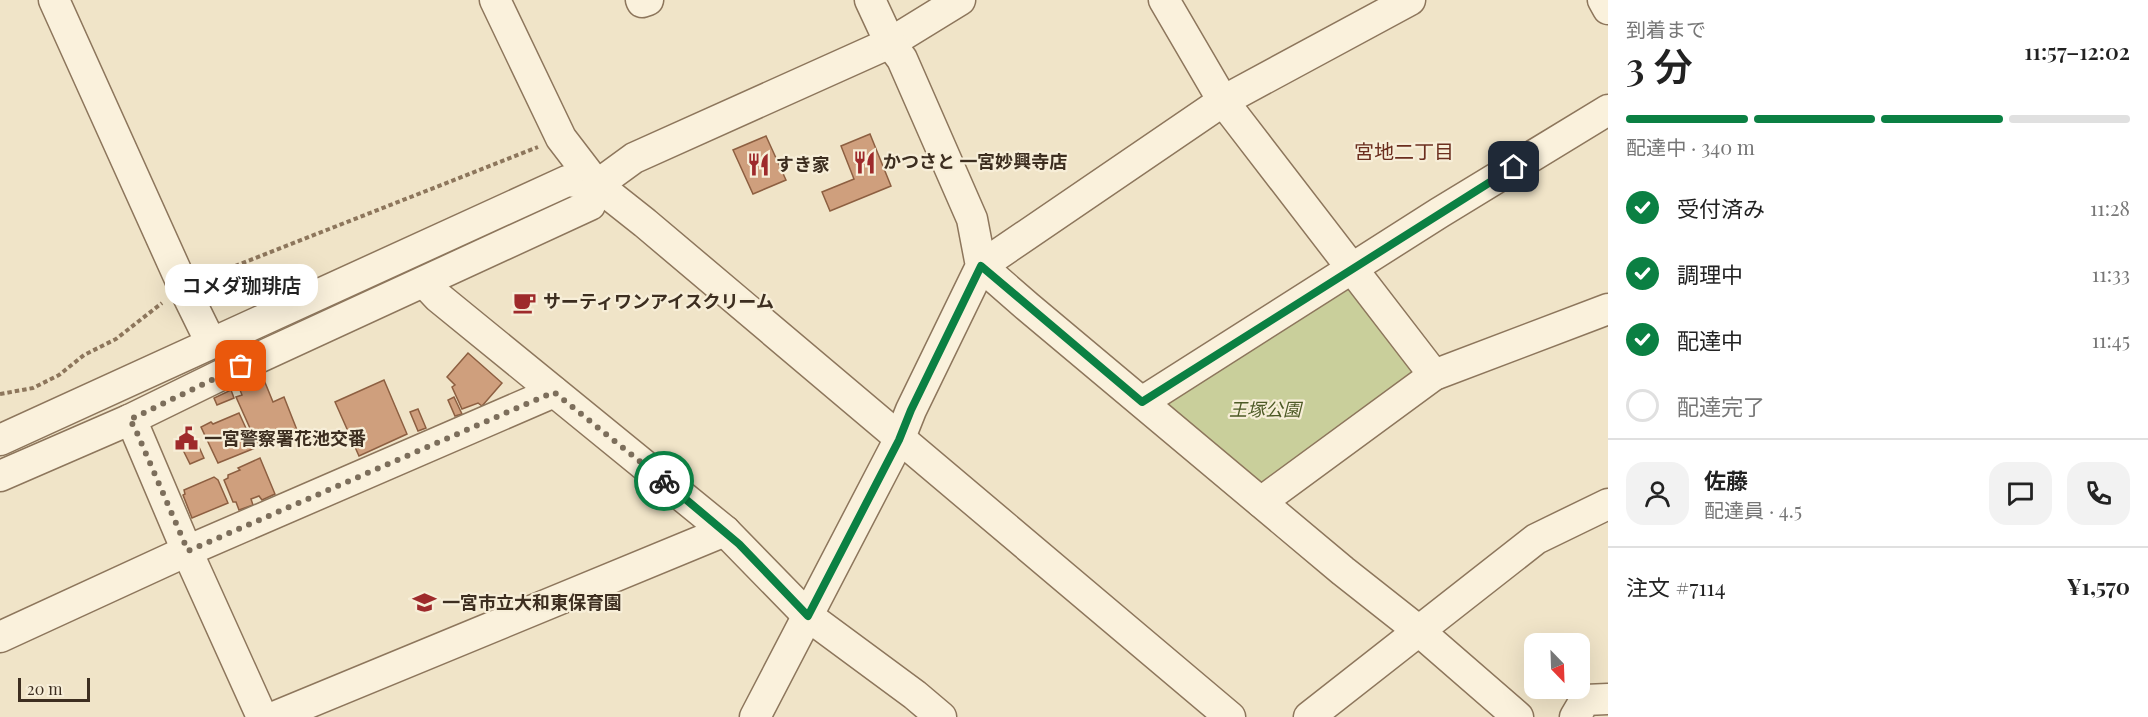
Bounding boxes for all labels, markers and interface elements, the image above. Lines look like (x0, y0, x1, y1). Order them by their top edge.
text: 到着まで (1626, 15, 1706, 42)
text: 11:57–12:02 (2024, 36, 2130, 66)
text: 3 分 (1626, 39, 1693, 91)
text: 配達中 · 340 m (1626, 133, 1755, 160)
district label: 宮地二丁目 (1354, 137, 1454, 164)
pin (1488, 141, 1539, 192)
restaurant icon: かつさと 一宮妙興寺店 (852, 149, 878, 175)
place label: かつさと 一宮妙興寺店 (883, 149, 1067, 173)
icon: home (1497, 150, 1530, 183)
restaurant icon: すき家 (745, 152, 771, 178)
place label: すき家 (776, 152, 830, 176)
icon: check (1626, 191, 1659, 224)
text: 受付済み (1677, 193, 1765, 223)
text: 11:28 (2090, 194, 2130, 221)
icon: check (1626, 257, 1659, 290)
text: 調理中 (1677, 259, 1743, 289)
text: 11:33 (2092, 260, 2130, 287)
callout: コメダ珈琲店 (164, 264, 318, 306)
text: コメダ珈琲店 (182, 271, 302, 298)
cafe icon: サーティワンアイスクリーム (512, 289, 538, 315)
place label: サーティワンアイスクリーム (543, 289, 774, 313)
icon: check (1626, 323, 1659, 356)
text: 配達中 (1677, 325, 1743, 355)
text: 11:45 (2092, 326, 2130, 353)
pin (215, 340, 266, 391)
icon: bag (224, 349, 257, 382)
text: 配達完了 (1677, 391, 1765, 421)
park label: 王塚公園 (1229, 397, 1304, 421)
public building icon: 一宮警察署花池交番 (173, 426, 199, 452)
place label: 一宮警察署花池交番 (204, 426, 366, 450)
courier (634, 451, 694, 511)
button: person (1626, 462, 1689, 525)
button: chat (1989, 462, 2052, 525)
button: phone (2067, 462, 2130, 525)
icon: bike (648, 465, 681, 498)
text: 佐藤 (1704, 465, 1748, 495)
text: 配達員 · 4.5 (1704, 496, 1802, 523)
text: ¥1,570 (2067, 571, 2130, 601)
text: 注文 #7114 (1626, 572, 1726, 602)
school or university icon: 一宮市立大和東保育園 (411, 590, 437, 616)
place label: 一宮市立大和東保育園 (442, 590, 622, 614)
north arrow (1524, 633, 1590, 699)
map controls (1524, 633, 1590, 699)
scale bar (18, 675, 90, 702)
text: 20 m (27, 678, 62, 699)

